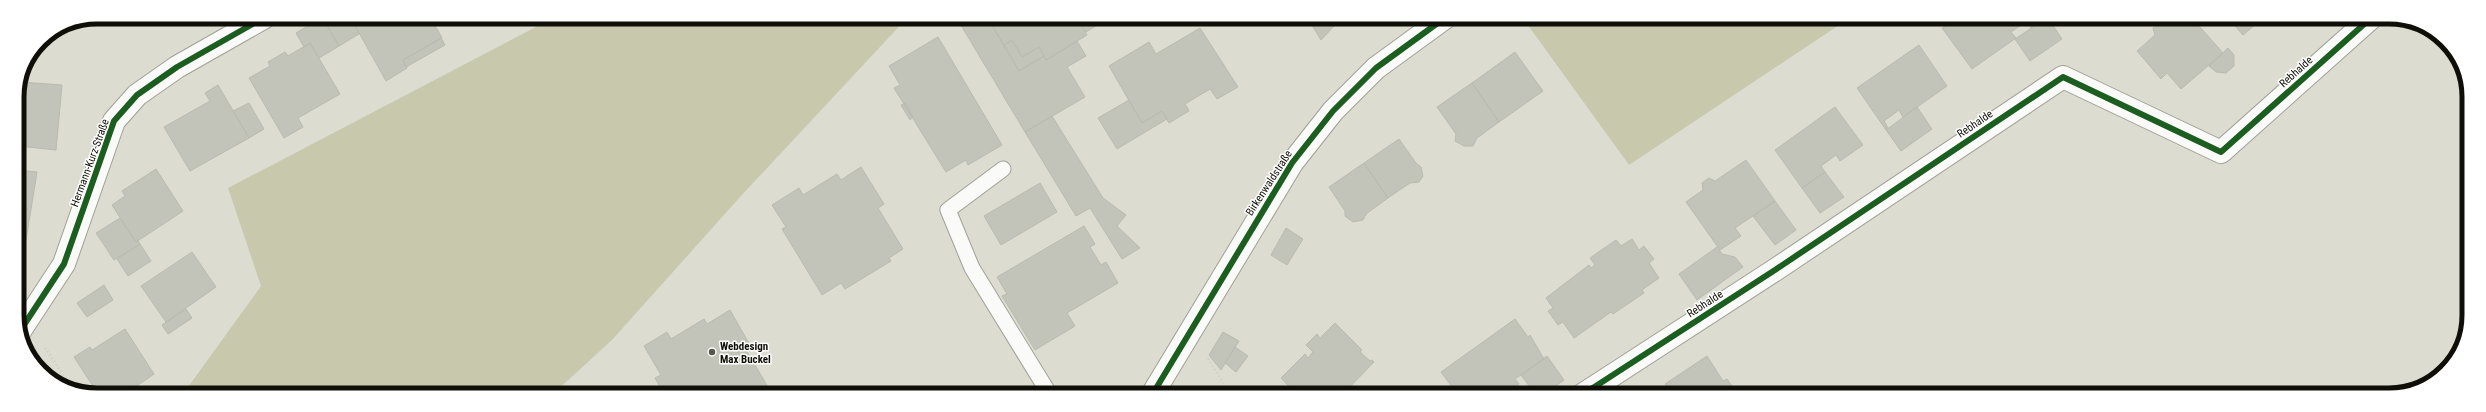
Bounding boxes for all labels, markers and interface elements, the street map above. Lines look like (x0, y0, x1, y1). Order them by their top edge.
street label: Rebhalde (2277, 54, 2315, 90)
street label: Rebhalde (1955, 107, 1995, 141)
street label: Hermann-Kurz-Straße (68, 117, 112, 209)
street label: Birkenwaldstraße (1243, 148, 1295, 218)
street label: Rebhalde (1685, 288, 1725, 320)
place label: Webdesign Max Buckel (720, 340, 771, 366)
marker: Webdesign Max Buckel (707, 347, 717, 357)

